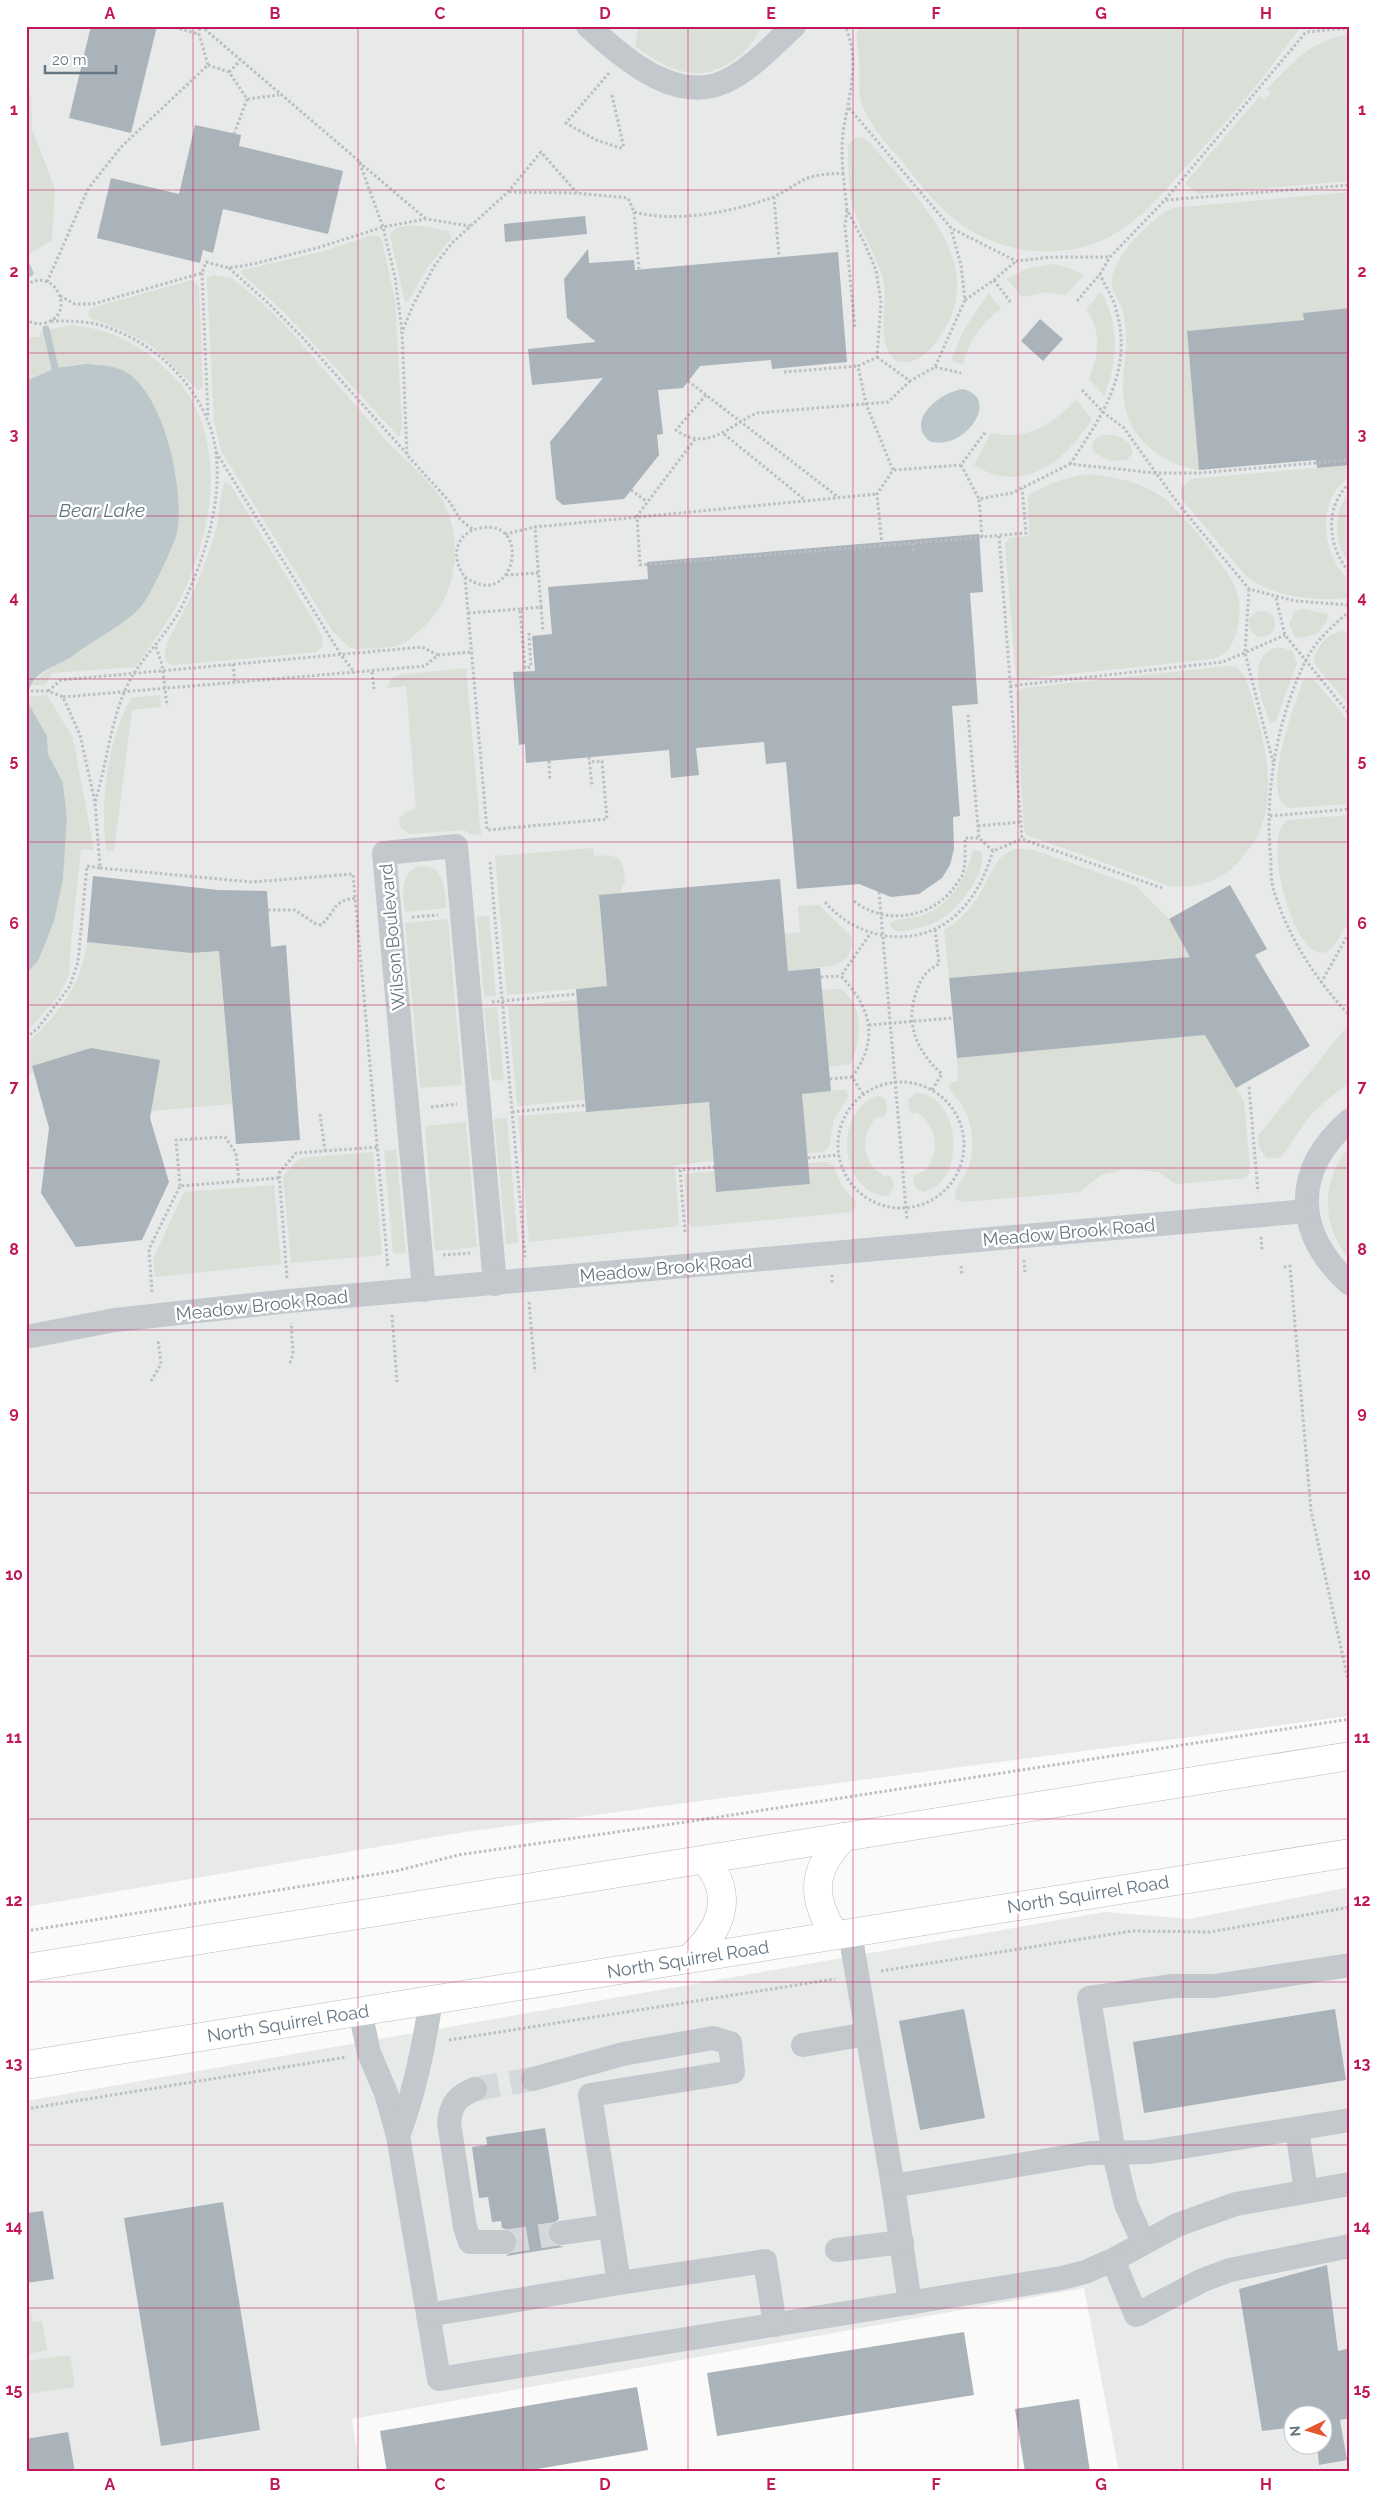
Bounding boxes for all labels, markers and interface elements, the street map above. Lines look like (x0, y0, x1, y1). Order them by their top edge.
text: A (105, 4, 116, 23)
text: B (270, 4, 281, 23)
text: C (435, 4, 446, 23)
text: D (599, 4, 611, 23)
text: E (766, 4, 776, 23)
text: F (931, 4, 941, 23)
text: G (1095, 4, 1107, 23)
text: H (1260, 4, 1272, 23)
scale bar (45, 42, 116, 74)
text: 20 m (52, 51, 87, 69)
text: 1 (10, 100, 18, 119)
text: 1 (1358, 100, 1366, 119)
text: 2 (9, 262, 19, 281)
text: 2 (1357, 262, 1367, 281)
text: 3 (10, 425, 19, 444)
text: 3 (1358, 425, 1367, 444)
water label: Bear Lake (59, 499, 145, 521)
text: 4 (9, 588, 19, 607)
text: 4 (1357, 588, 1367, 607)
text: 5 (10, 751, 19, 770)
text: 5 (1358, 751, 1367, 770)
street label: Wilson Boulevard (375, 863, 409, 1011)
text: 6 (9, 914, 19, 933)
text: 6 (1357, 914, 1367, 933)
text: 7 (10, 1077, 19, 1096)
text: 7 (1358, 1077, 1367, 1096)
street label: Meadow Brook Road (982, 1214, 1156, 1250)
text: 8 (9, 1240, 19, 1259)
text: 8 (1357, 1240, 1367, 1259)
street label: Meadow Brook Road (579, 1250, 753, 1286)
street label: Meadow Brook Road (175, 1286, 349, 1324)
text: 9 (9, 1403, 19, 1422)
text: 9 (1357, 1403, 1367, 1422)
text: 10 (5, 1565, 23, 1584)
text: 10 (1353, 1565, 1371, 1584)
text: 11 (6, 1728, 22, 1747)
text: 11 (1354, 1728, 1370, 1747)
street label: North Squirrel Road (1006, 1871, 1170, 1917)
text: 12 (6, 1891, 22, 1910)
text: 12 (1354, 1891, 1370, 1910)
street label: North Squirrel Road (606, 1936, 770, 1982)
street label: North Squirrel Road (206, 2000, 370, 2046)
text: 13 (6, 2054, 22, 2073)
text: 13 (1354, 2054, 1370, 2073)
text: 14 (5, 2217, 23, 2236)
text: 14 (1353, 2217, 1371, 2236)
text: 15 (6, 2380, 23, 2399)
text: 15 (1354, 2380, 1371, 2399)
north arrow (1284, 2406, 1334, 2456)
text: N (1287, 2425, 1303, 2437)
text: A (105, 2475, 116, 2494)
text: B (270, 2475, 281, 2494)
text: C (435, 2475, 446, 2494)
text: D (599, 2475, 611, 2494)
text: E (766, 2475, 776, 2494)
text: F (931, 2475, 941, 2494)
text: G (1095, 2475, 1107, 2494)
text: H (1260, 2475, 1272, 2494)

